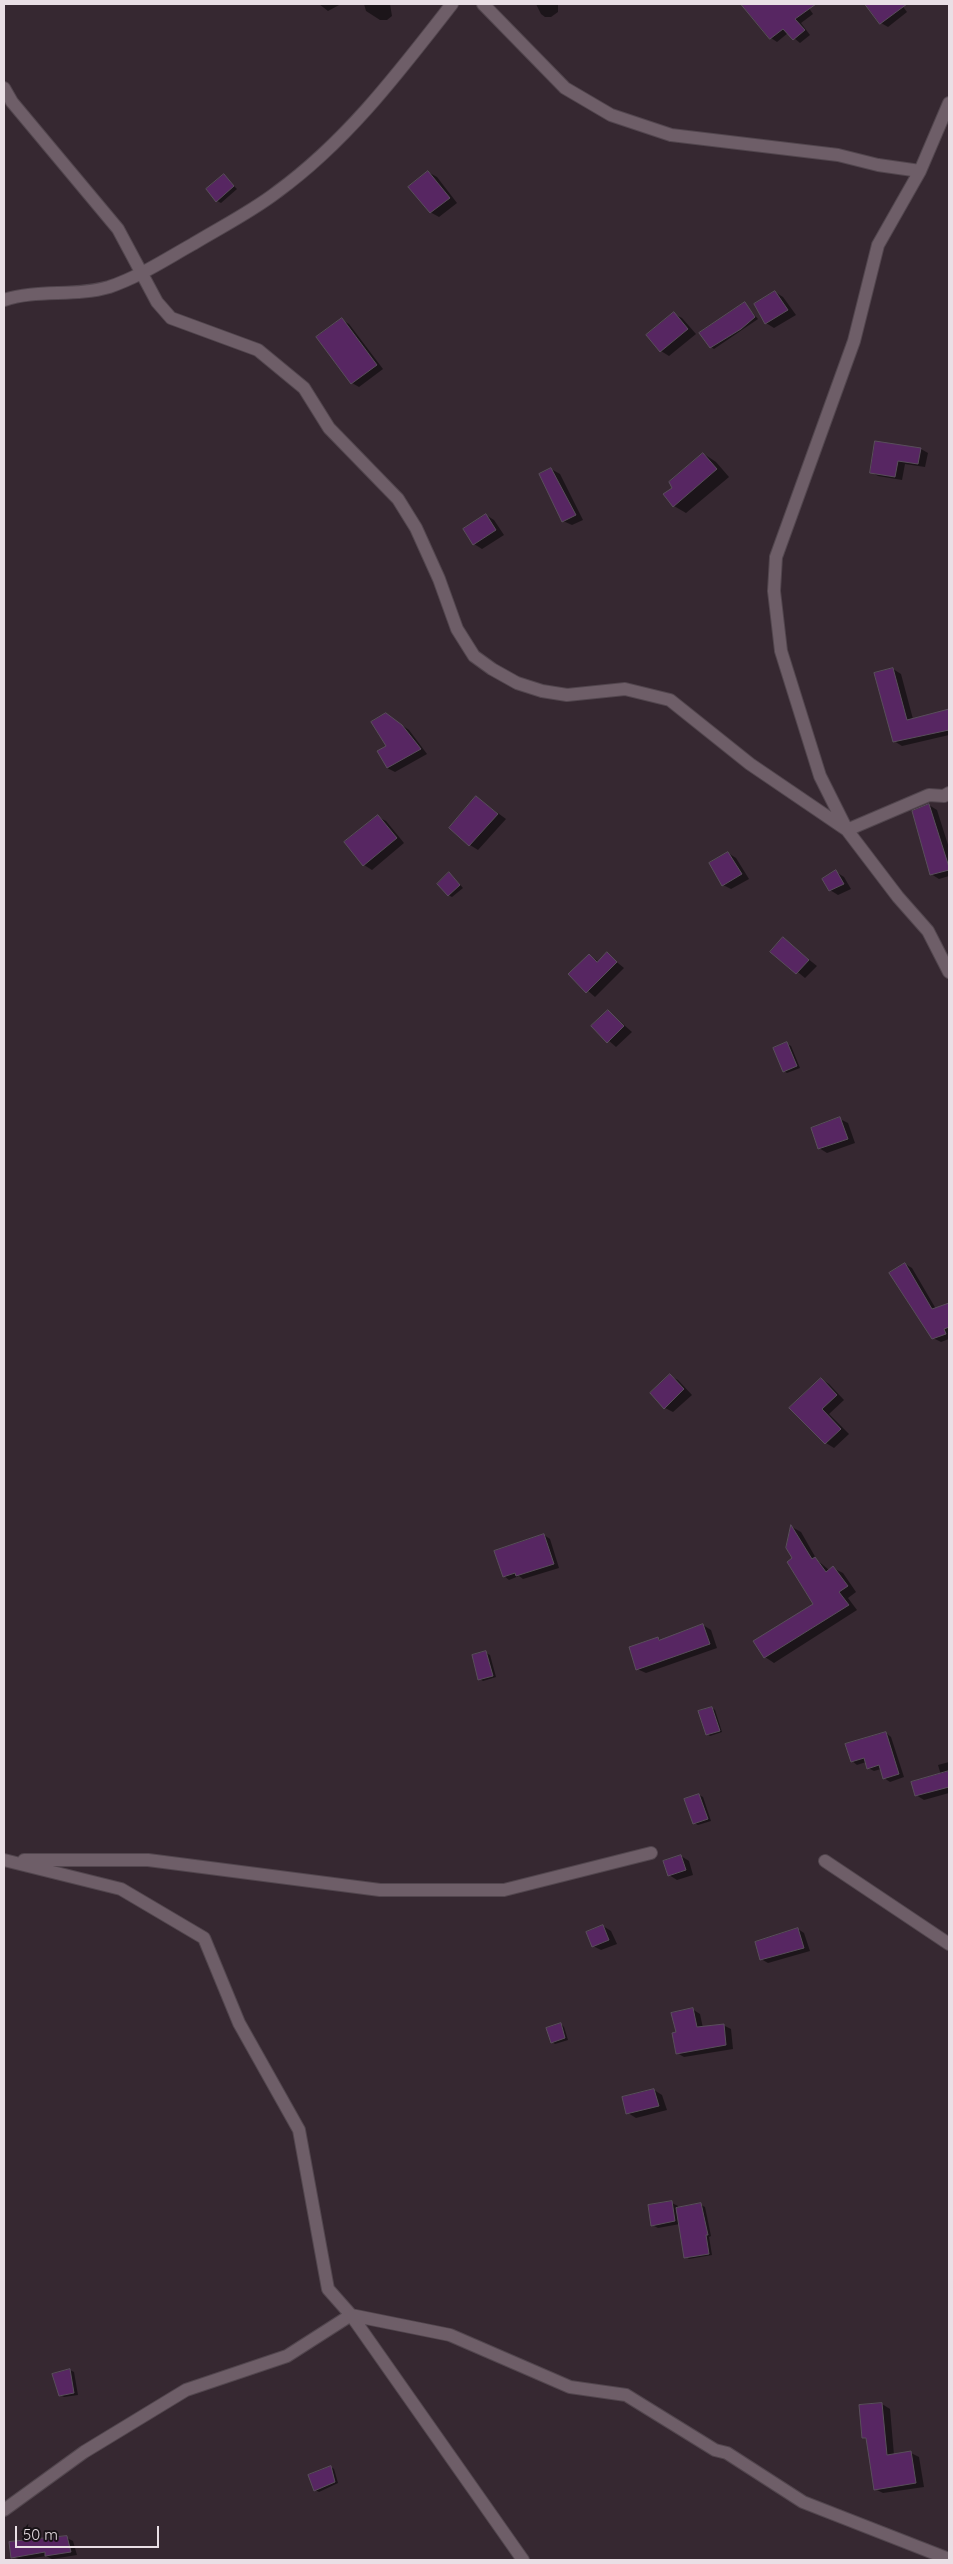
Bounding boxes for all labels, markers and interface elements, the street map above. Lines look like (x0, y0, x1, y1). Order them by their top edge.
scale bar (18, 2516, 161, 2548)
text: 50 m (23, 2525, 58, 2544)

